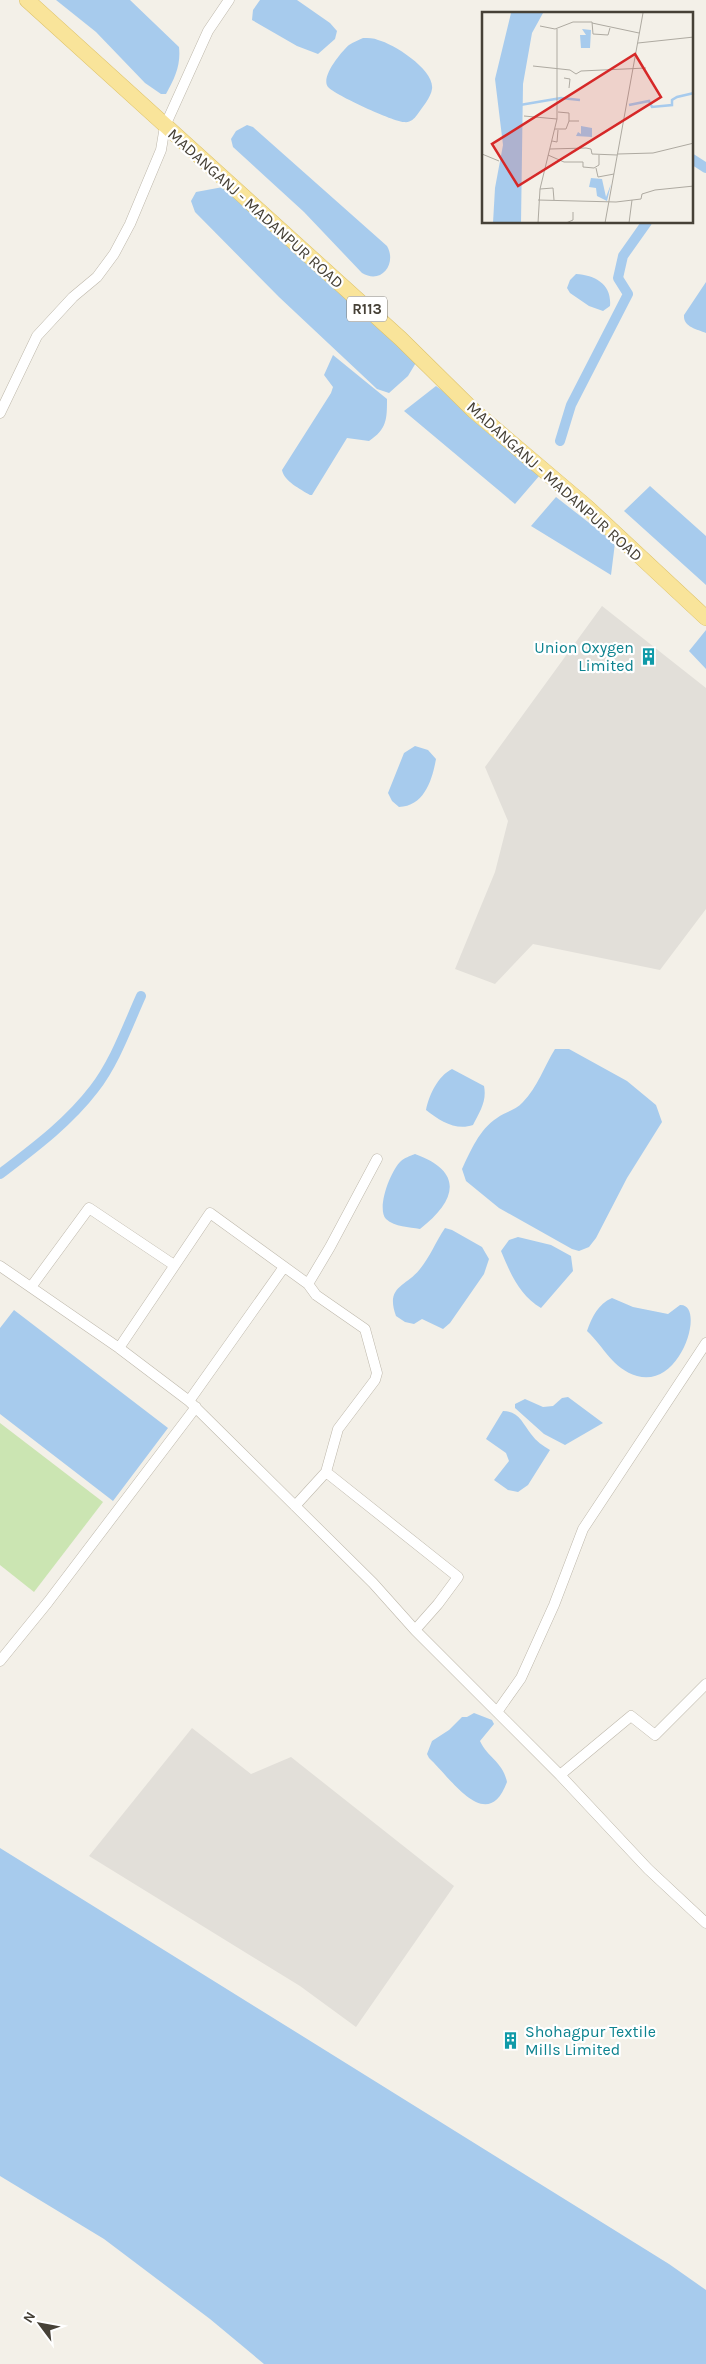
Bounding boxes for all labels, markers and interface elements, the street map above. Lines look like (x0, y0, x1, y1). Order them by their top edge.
inset map (482, 12, 694, 224)
street label: MADANGANJ - MADANPUR ROAD (164, 124, 347, 292)
road number: R113 (347, 296, 387, 322)
street label: MADANGANJ - MADANPUR ROAD (463, 397, 646, 565)
place label: Union Oxygen Limited (534, 638, 634, 675)
building icon: Union Oxygen Limited (638, 646, 658, 666)
place label: Shohagpur Textile Mills Limited (525, 2022, 656, 2059)
building icon: Shohagpur Textile Mills Limited (501, 2030, 521, 2050)
north arrow (15, 2299, 65, 2349)
text: N (20, 2309, 39, 2326)

